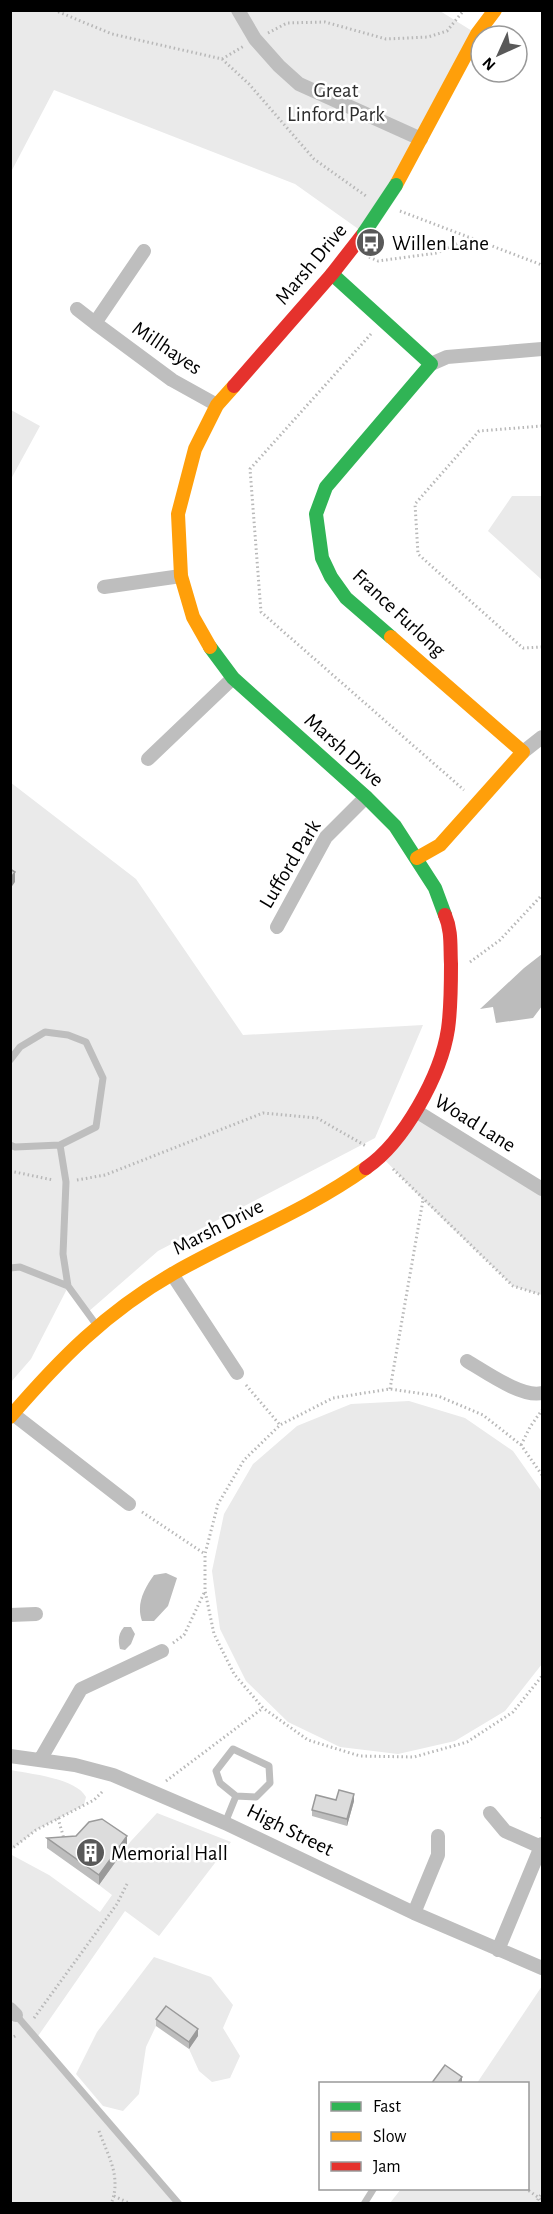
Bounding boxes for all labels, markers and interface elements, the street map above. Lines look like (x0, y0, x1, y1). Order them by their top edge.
north arrow (469, 24, 529, 84)
text: N (480, 54, 499, 73)
park label: Great Linford Park (287, 80, 385, 125)
street label: Marsh Drive (271, 220, 351, 308)
bus stop icon: Willen Lane (355, 227, 387, 259)
place label: Willen Lane (392, 233, 489, 254)
street label: Millhayes (129, 317, 205, 379)
street label: France Furlong (349, 565, 450, 662)
street label: Marsh Drive (300, 709, 388, 791)
street label: Lufford Park (256, 816, 325, 912)
street label: Woad Lane (431, 1090, 519, 1156)
street label: Marsh Drive (169, 1195, 267, 1259)
street label: High Street (243, 1800, 337, 1860)
building icon: Memorial Hall (74, 1837, 106, 1869)
place label: Memorial Hall (111, 1843, 228, 1864)
legend (319, 2082, 529, 2190)
text: Fast (373, 2098, 401, 2116)
text: Slow (373, 2128, 406, 2146)
text: Jam (373, 2158, 401, 2176)

